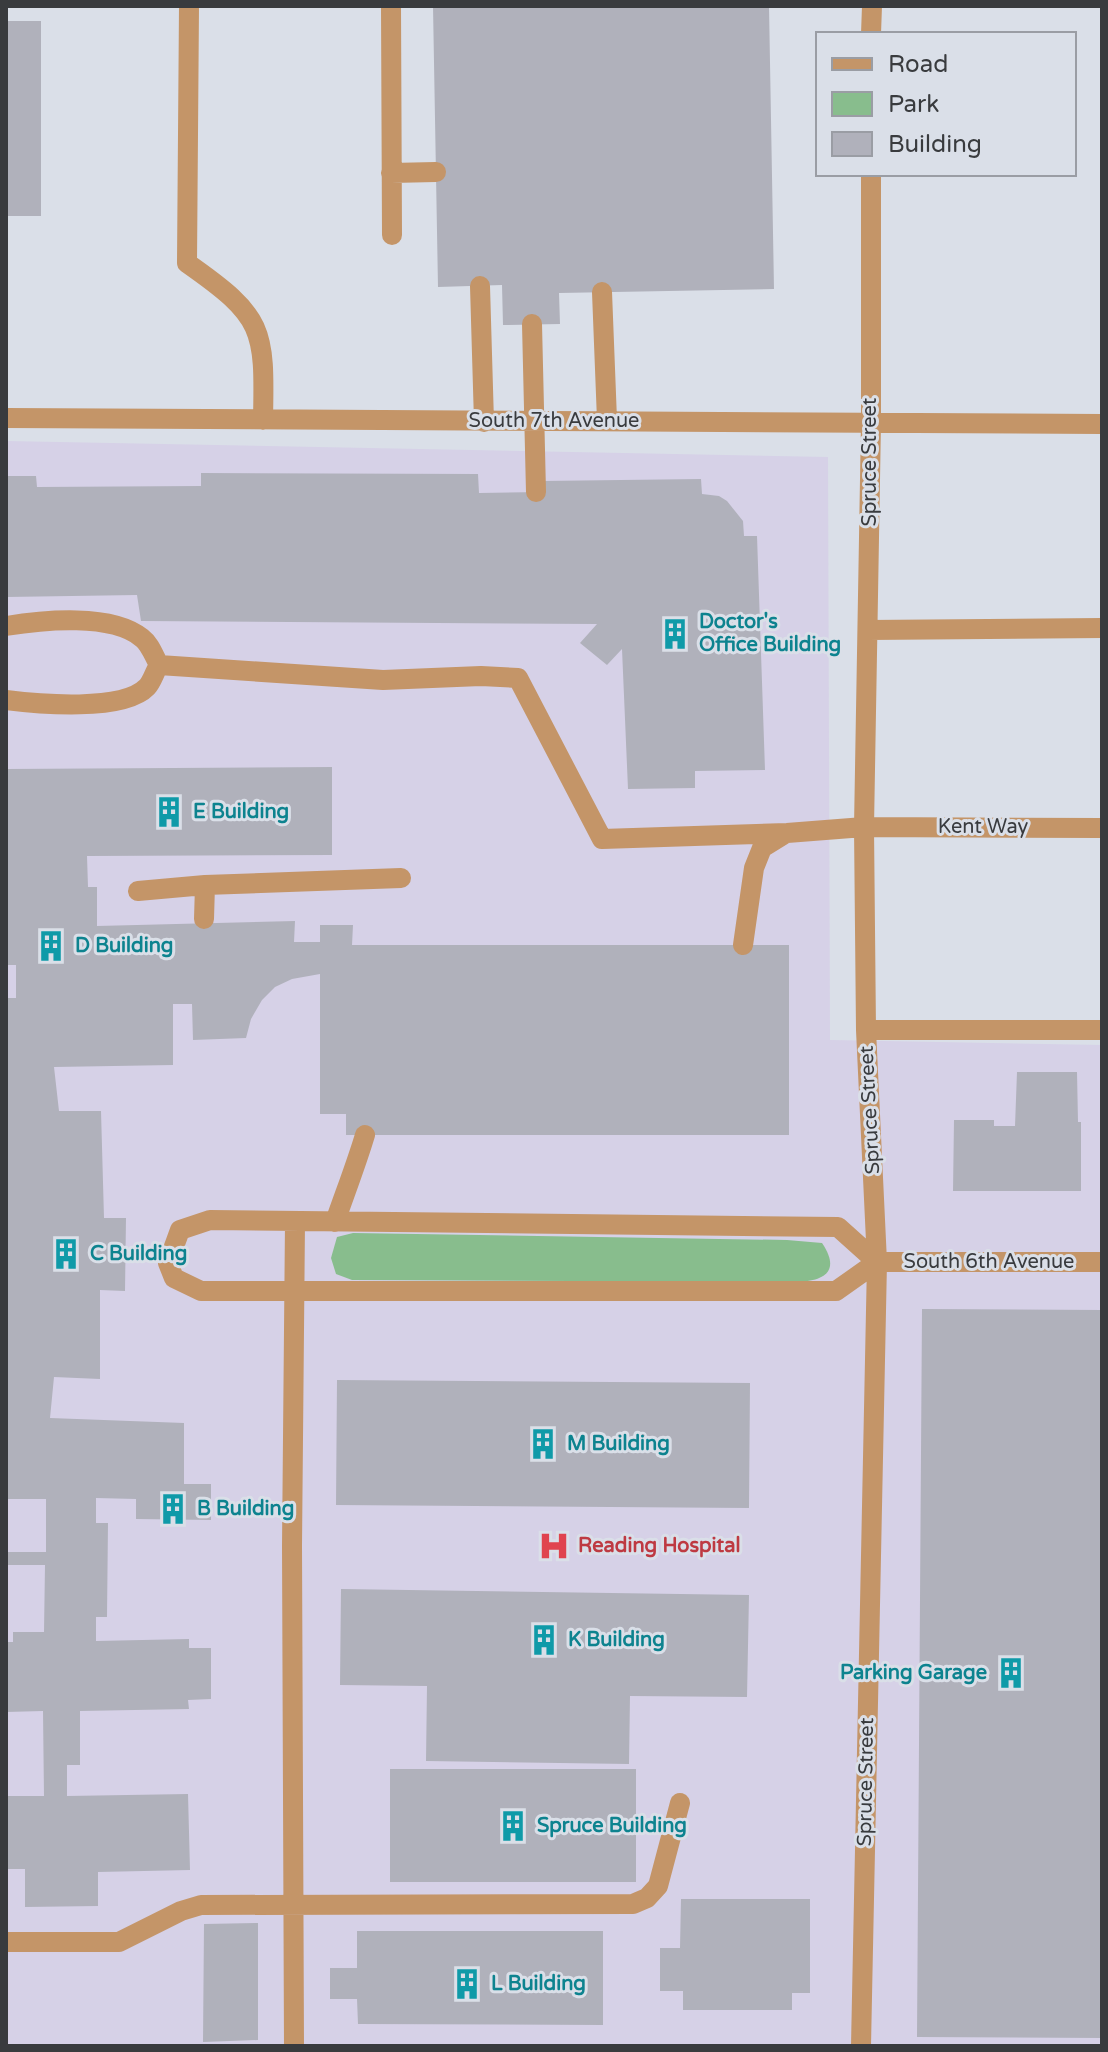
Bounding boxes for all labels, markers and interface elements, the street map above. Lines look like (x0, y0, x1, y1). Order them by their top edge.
legend (816, 32, 1076, 176)
text: Road (888, 50, 948, 79)
text: Park (888, 90, 939, 119)
text: Building (888, 130, 982, 159)
street label: Spruce Street (858, 397, 882, 526)
street label: South 7th Avenue (469, 409, 639, 433)
place label: Doctor's Office Building (699, 610, 841, 657)
building icon: Doctor's Office Building (658, 617, 692, 651)
building icon: E Building (152, 795, 186, 829)
place label: E Building (193, 800, 289, 824)
street label: Kent Way (938, 815, 1029, 839)
building icon: D Building (34, 929, 68, 963)
place label: D Building (75, 934, 173, 958)
street label: Spruce Street (855, 1045, 885, 1175)
building icon: C Building (49, 1237, 83, 1271)
place label: C Building (90, 1242, 187, 1266)
street label: South 6th Avenue (904, 1250, 1074, 1274)
building icon: M Building (526, 1427, 560, 1461)
place label: M Building (567, 1432, 670, 1456)
building icon: B Building (156, 1492, 190, 1526)
place label: B Building (197, 1497, 294, 1521)
hospital icon: Reading Hospital (537, 1529, 571, 1563)
place label: Reading Hospital (578, 1534, 740, 1558)
building icon: K Building (527, 1623, 561, 1657)
place label: K Building (568, 1628, 665, 1652)
building icon: Parking Garage (994, 1656, 1028, 1690)
place label: Parking Garage (840, 1661, 987, 1685)
street label: Spruce Street (853, 1717, 879, 1847)
building icon: Spruce Building (496, 1809, 530, 1843)
place label: Spruce Building (537, 1814, 687, 1838)
building icon: L Building (450, 1967, 484, 2001)
place label: L Building (491, 1972, 586, 1996)

